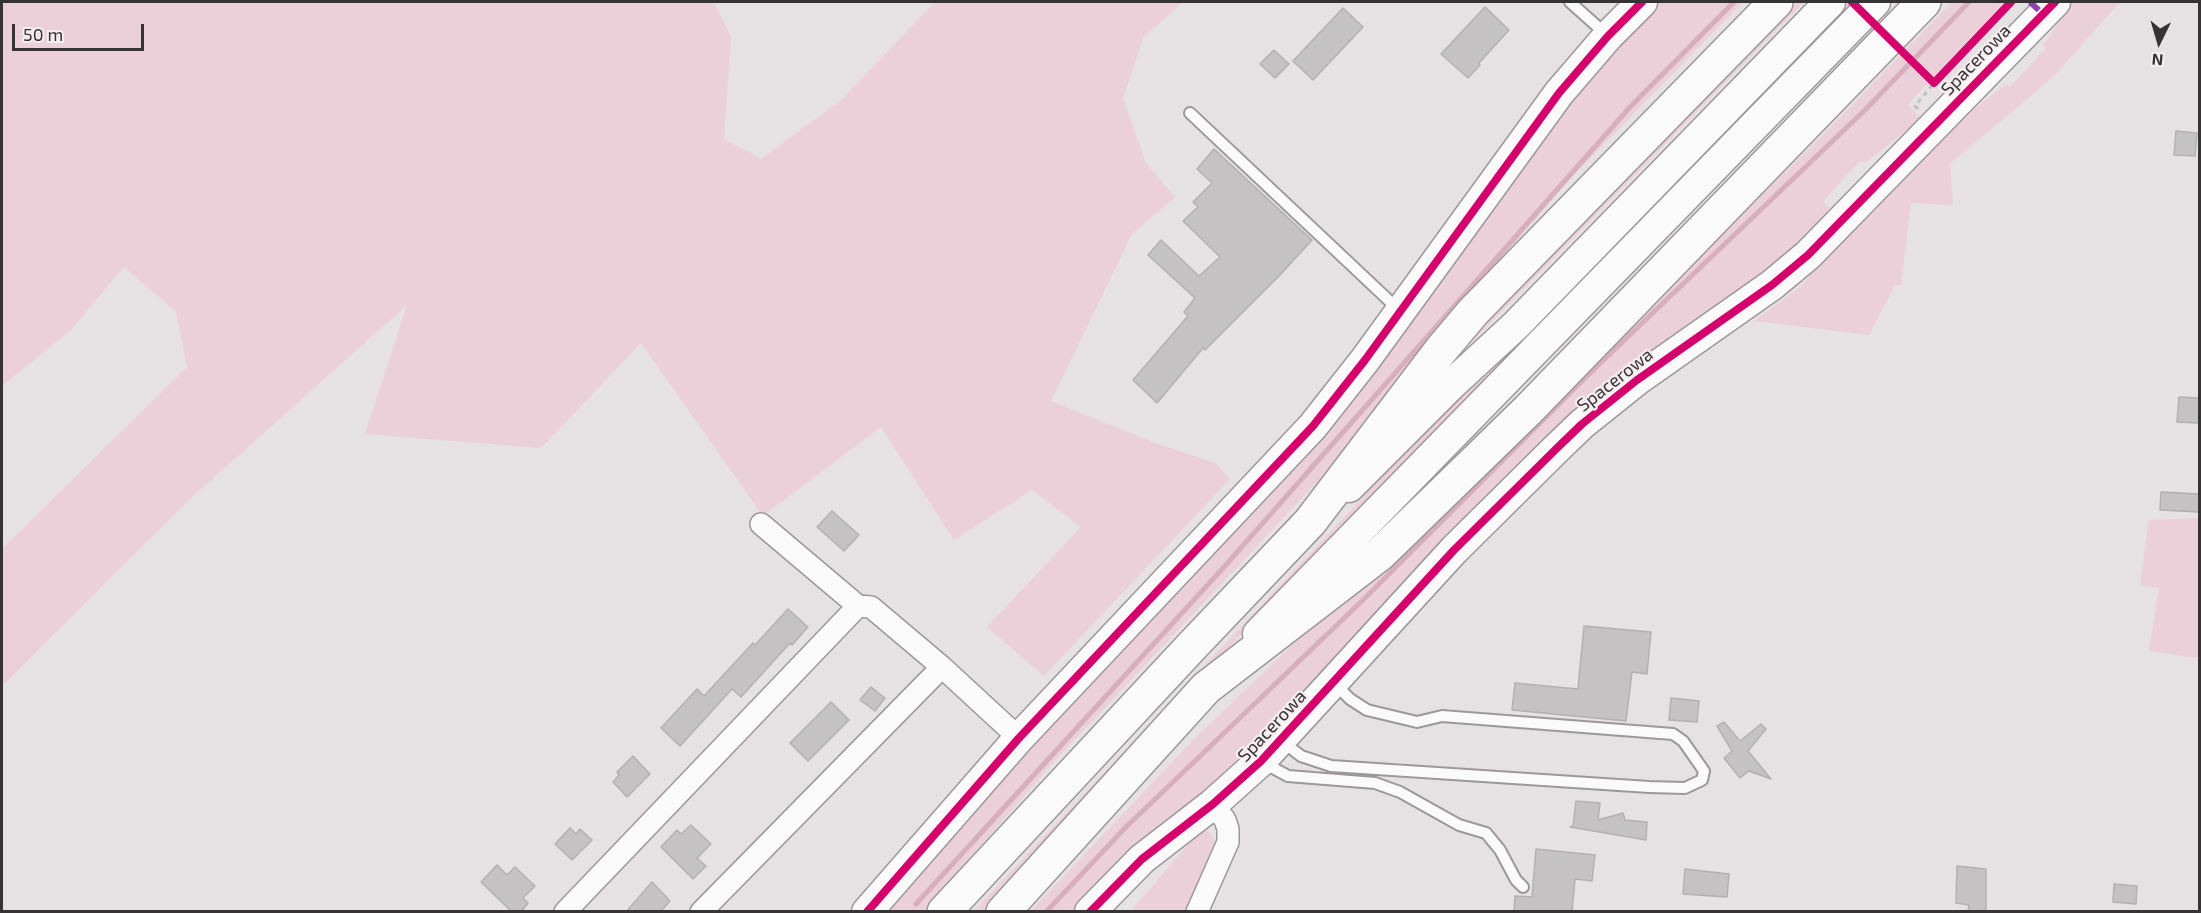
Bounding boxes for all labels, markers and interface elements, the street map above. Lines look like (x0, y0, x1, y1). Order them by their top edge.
scale bar (15, 12, 147, 50)
north arrow (2129, 12, 2189, 72)
street label: Spacerowa (1937, 20, 2015, 100)
text: 50 m (23, 23, 63, 45)
text: N (2151, 50, 2164, 70)
street label: Spacerowa (1573, 344, 1657, 416)
street label: Spacerowa (1233, 686, 1311, 766)

